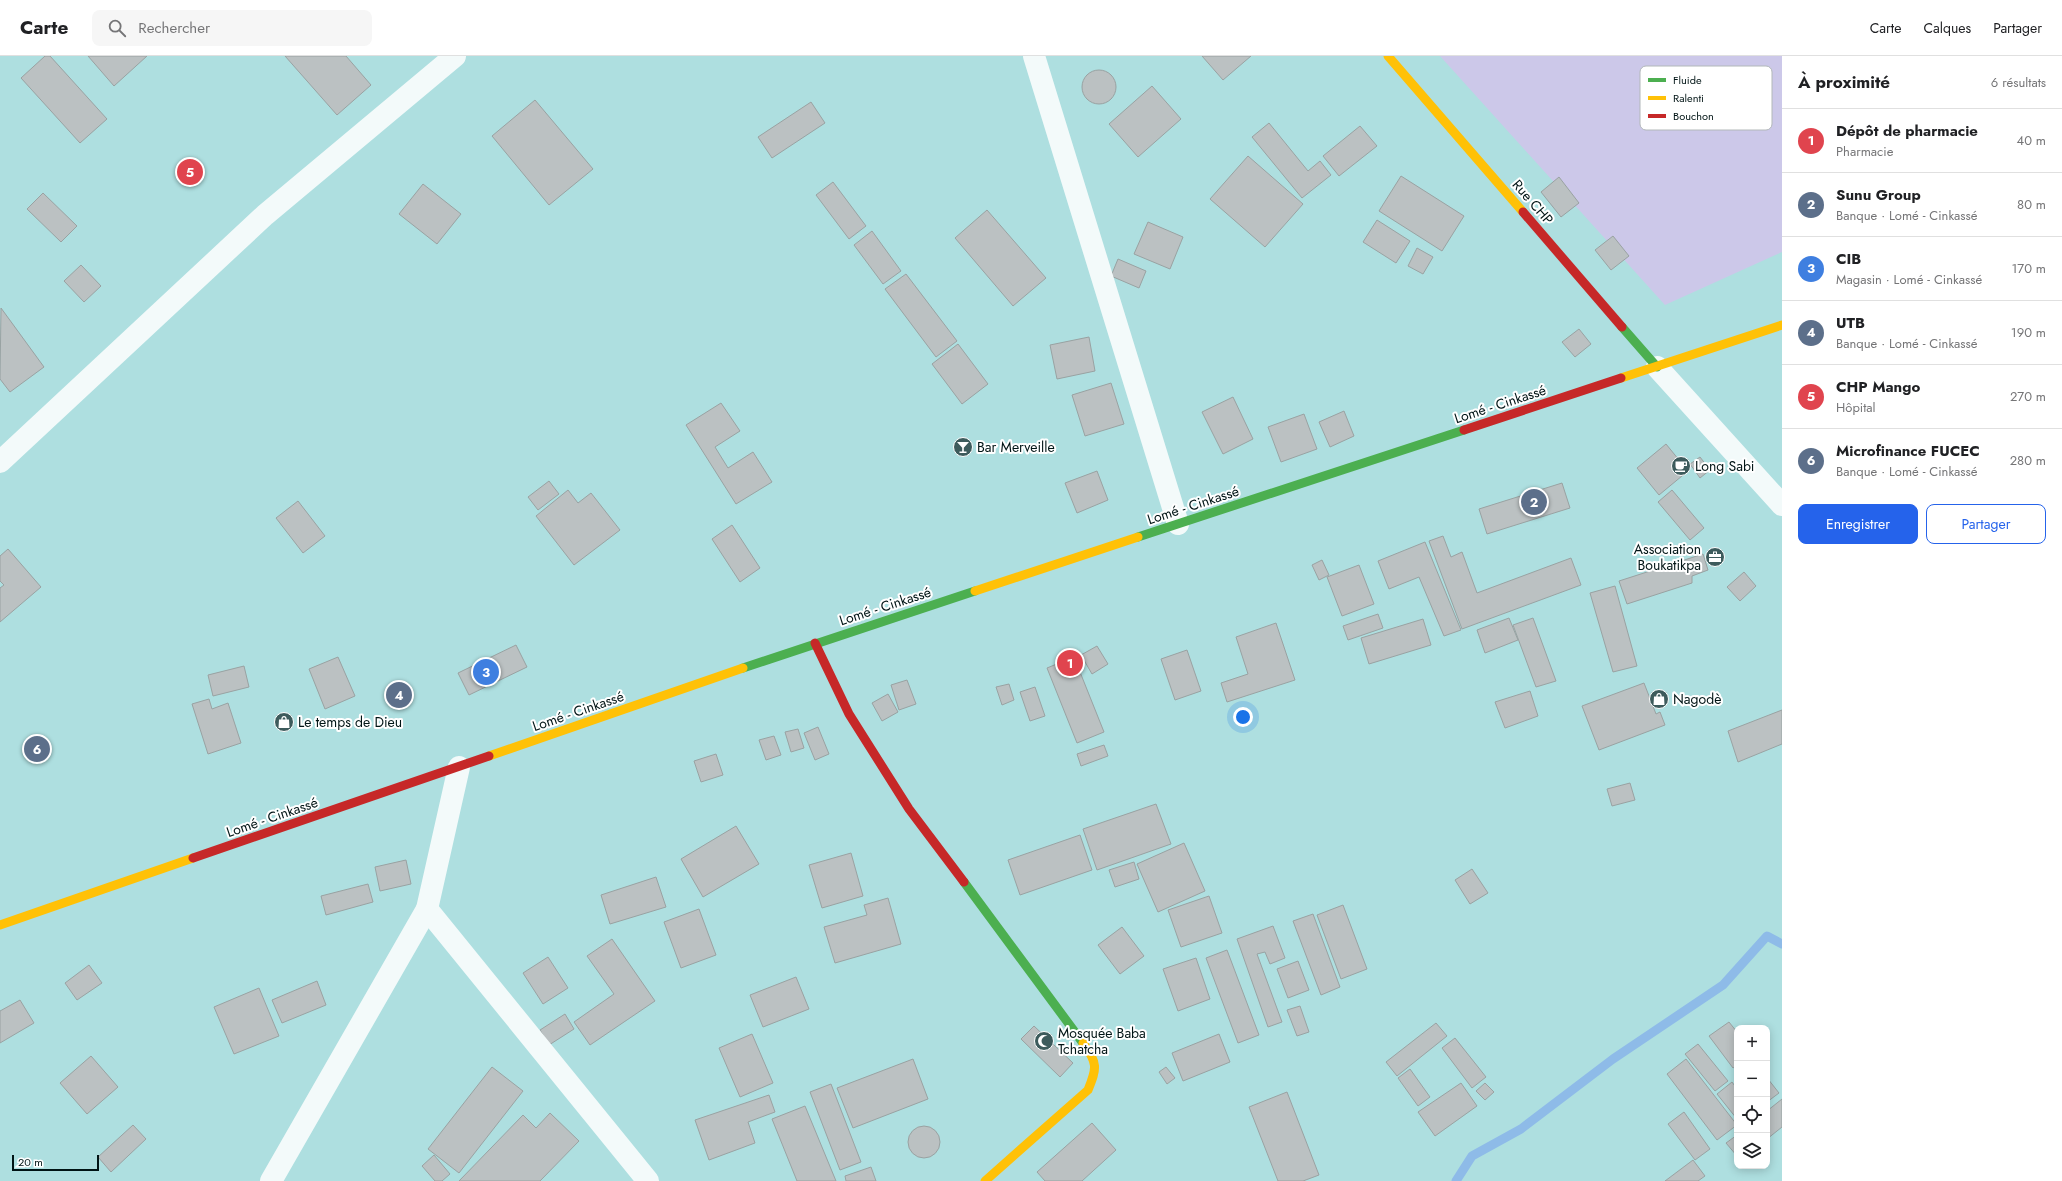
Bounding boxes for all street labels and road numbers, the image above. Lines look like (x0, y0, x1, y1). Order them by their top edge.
street label: Rue CHP (1508, 175, 1558, 229)
street label: Lomé - Cinkassé (1452, 380, 1548, 428)
street label: Lomé - Cinkassé (1145, 481, 1241, 529)
street label: Lomé - Cinkassé (837, 582, 933, 630)
street label: Lomé - Cinkassé (530, 686, 626, 736)
street label: Lomé - Cinkassé (224, 792, 320, 842)

